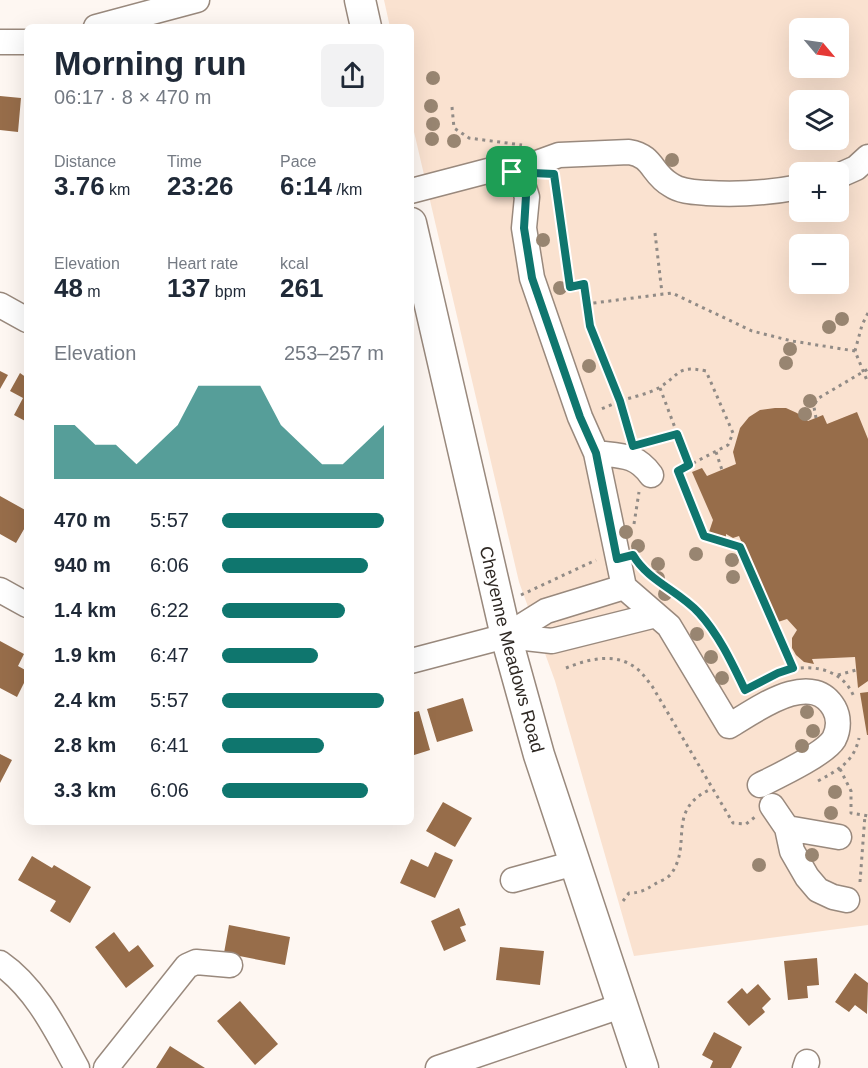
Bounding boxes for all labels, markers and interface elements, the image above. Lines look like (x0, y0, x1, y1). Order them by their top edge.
north arrow (789, 18, 849, 78)
map controls (789, 18, 849, 294)
button: share (321, 44, 384, 107)
text: Morning run (54, 45, 246, 82)
text: 06:17 · 8 × 470 m (54, 86, 211, 108)
button: layers (789, 90, 849, 150)
pin (486, 146, 537, 197)
text: Distance (54, 153, 116, 170)
text: Time (167, 153, 202, 170)
text: Pace (280, 153, 316, 170)
icon: arrive (495, 155, 528, 188)
button: + (789, 162, 849, 222)
text: 3.76 (54, 171, 105, 201)
text: 23:26 (167, 171, 234, 201)
text: 6:14 (280, 171, 332, 201)
text: km (105, 181, 130, 198)
text: /km (332, 181, 362, 198)
button: − (789, 234, 849, 294)
text: Elevation (54, 255, 120, 272)
text: Heart rate (167, 255, 238, 272)
text: kcal (280, 255, 308, 272)
text: 48 (54, 273, 83, 303)
text: 137 (167, 273, 210, 303)
text: 261 (280, 273, 323, 303)
text: m (83, 283, 101, 300)
text: bpm (210, 283, 246, 300)
text: Elevation (54, 342, 136, 364)
text: 253–257 m (284, 342, 384, 364)
text: 470 m (54, 509, 111, 531)
text: 5:57 (150, 509, 189, 531)
street label: Cheyenne Meadows Road (476, 544, 548, 755)
text: 940 m (54, 554, 111, 576)
text: 6:06 (150, 554, 189, 576)
text: 1.4 km (54, 599, 116, 621)
text: 6:22 (150, 599, 189, 621)
text: 1.9 km (54, 644, 116, 666)
text: 6:47 (150, 644, 189, 666)
text: 2.4 km (54, 689, 116, 711)
text: 5:57 (150, 689, 189, 711)
text: 2.8 km (54, 734, 116, 756)
text: 6:41 (150, 734, 189, 756)
text: 3.3 km (54, 779, 116, 801)
text: 6:06 (150, 779, 189, 801)

